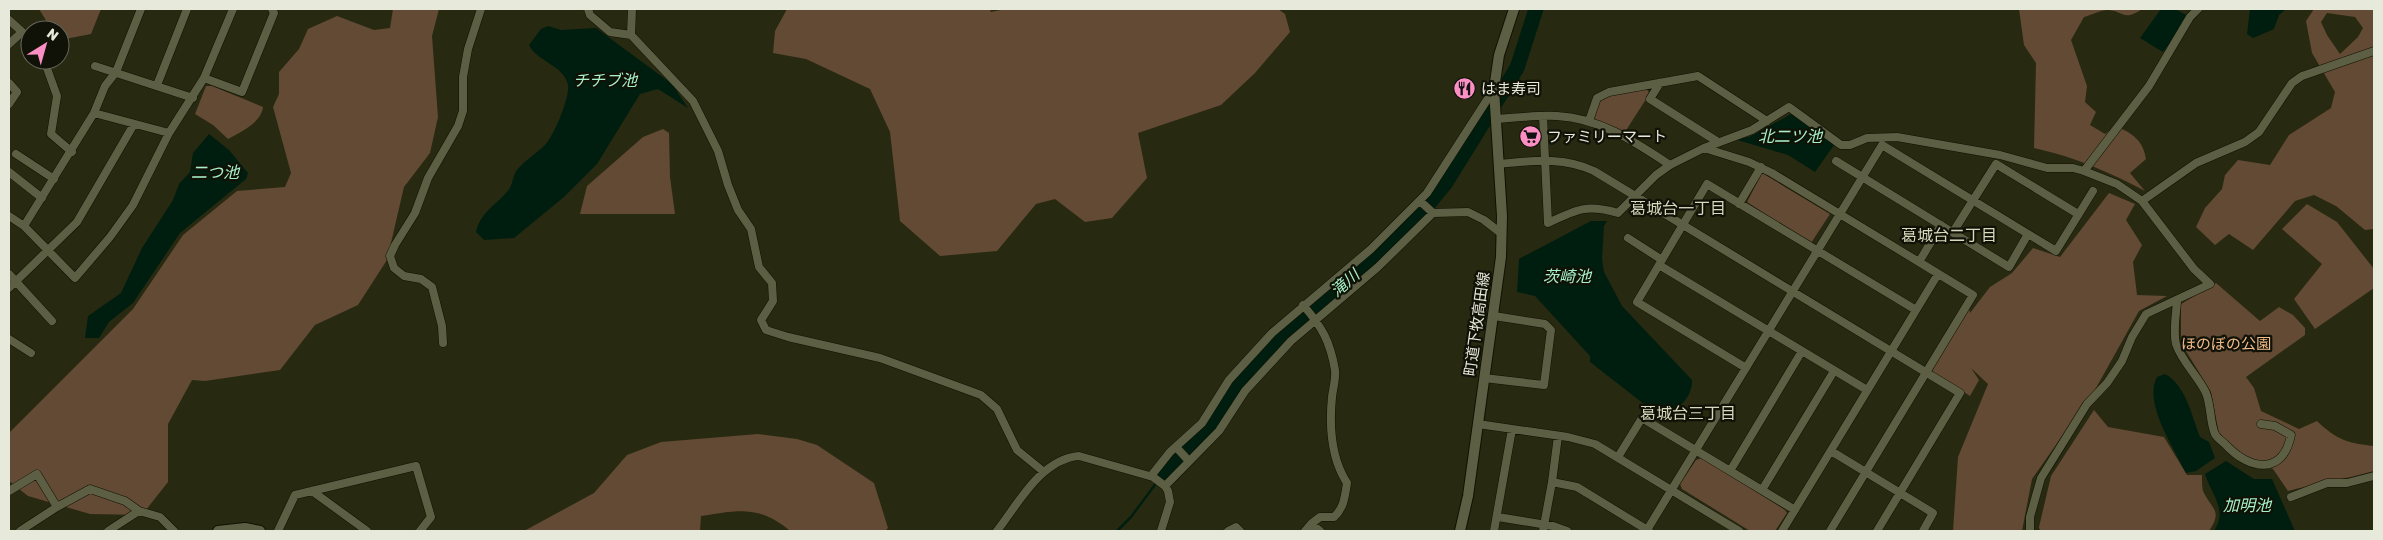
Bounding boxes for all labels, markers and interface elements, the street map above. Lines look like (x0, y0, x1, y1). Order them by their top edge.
north arrow (20, 20, 70, 70)
text: N (43, 25, 62, 45)
water label: チチブ池 (573, 71, 639, 90)
restaurant icon: はま寿司 (1453, 77, 1477, 101)
place label: はま寿司 (1481, 80, 1541, 98)
supermarket icon: ファミリーマート (1519, 125, 1543, 149)
water label: 北二ツ池 (1758, 127, 1824, 146)
place label: ファミリーマート (1547, 128, 1667, 146)
water label: 二つ池 (191, 163, 241, 182)
district label: 葛城台一丁目 (1630, 199, 1726, 218)
district label: 葛城台二丁目 (1901, 226, 1997, 245)
water label: 滝川 (1327, 264, 1365, 301)
water label: 茨崎池 (1543, 267, 1593, 286)
street label: 町道下牧高田線 (1461, 271, 1493, 377)
park label: ほのぼの公園 (2181, 335, 2271, 353)
district label: 葛城台三丁目 (1640, 404, 1736, 423)
water label: 加明池 (2223, 496, 2273, 515)

